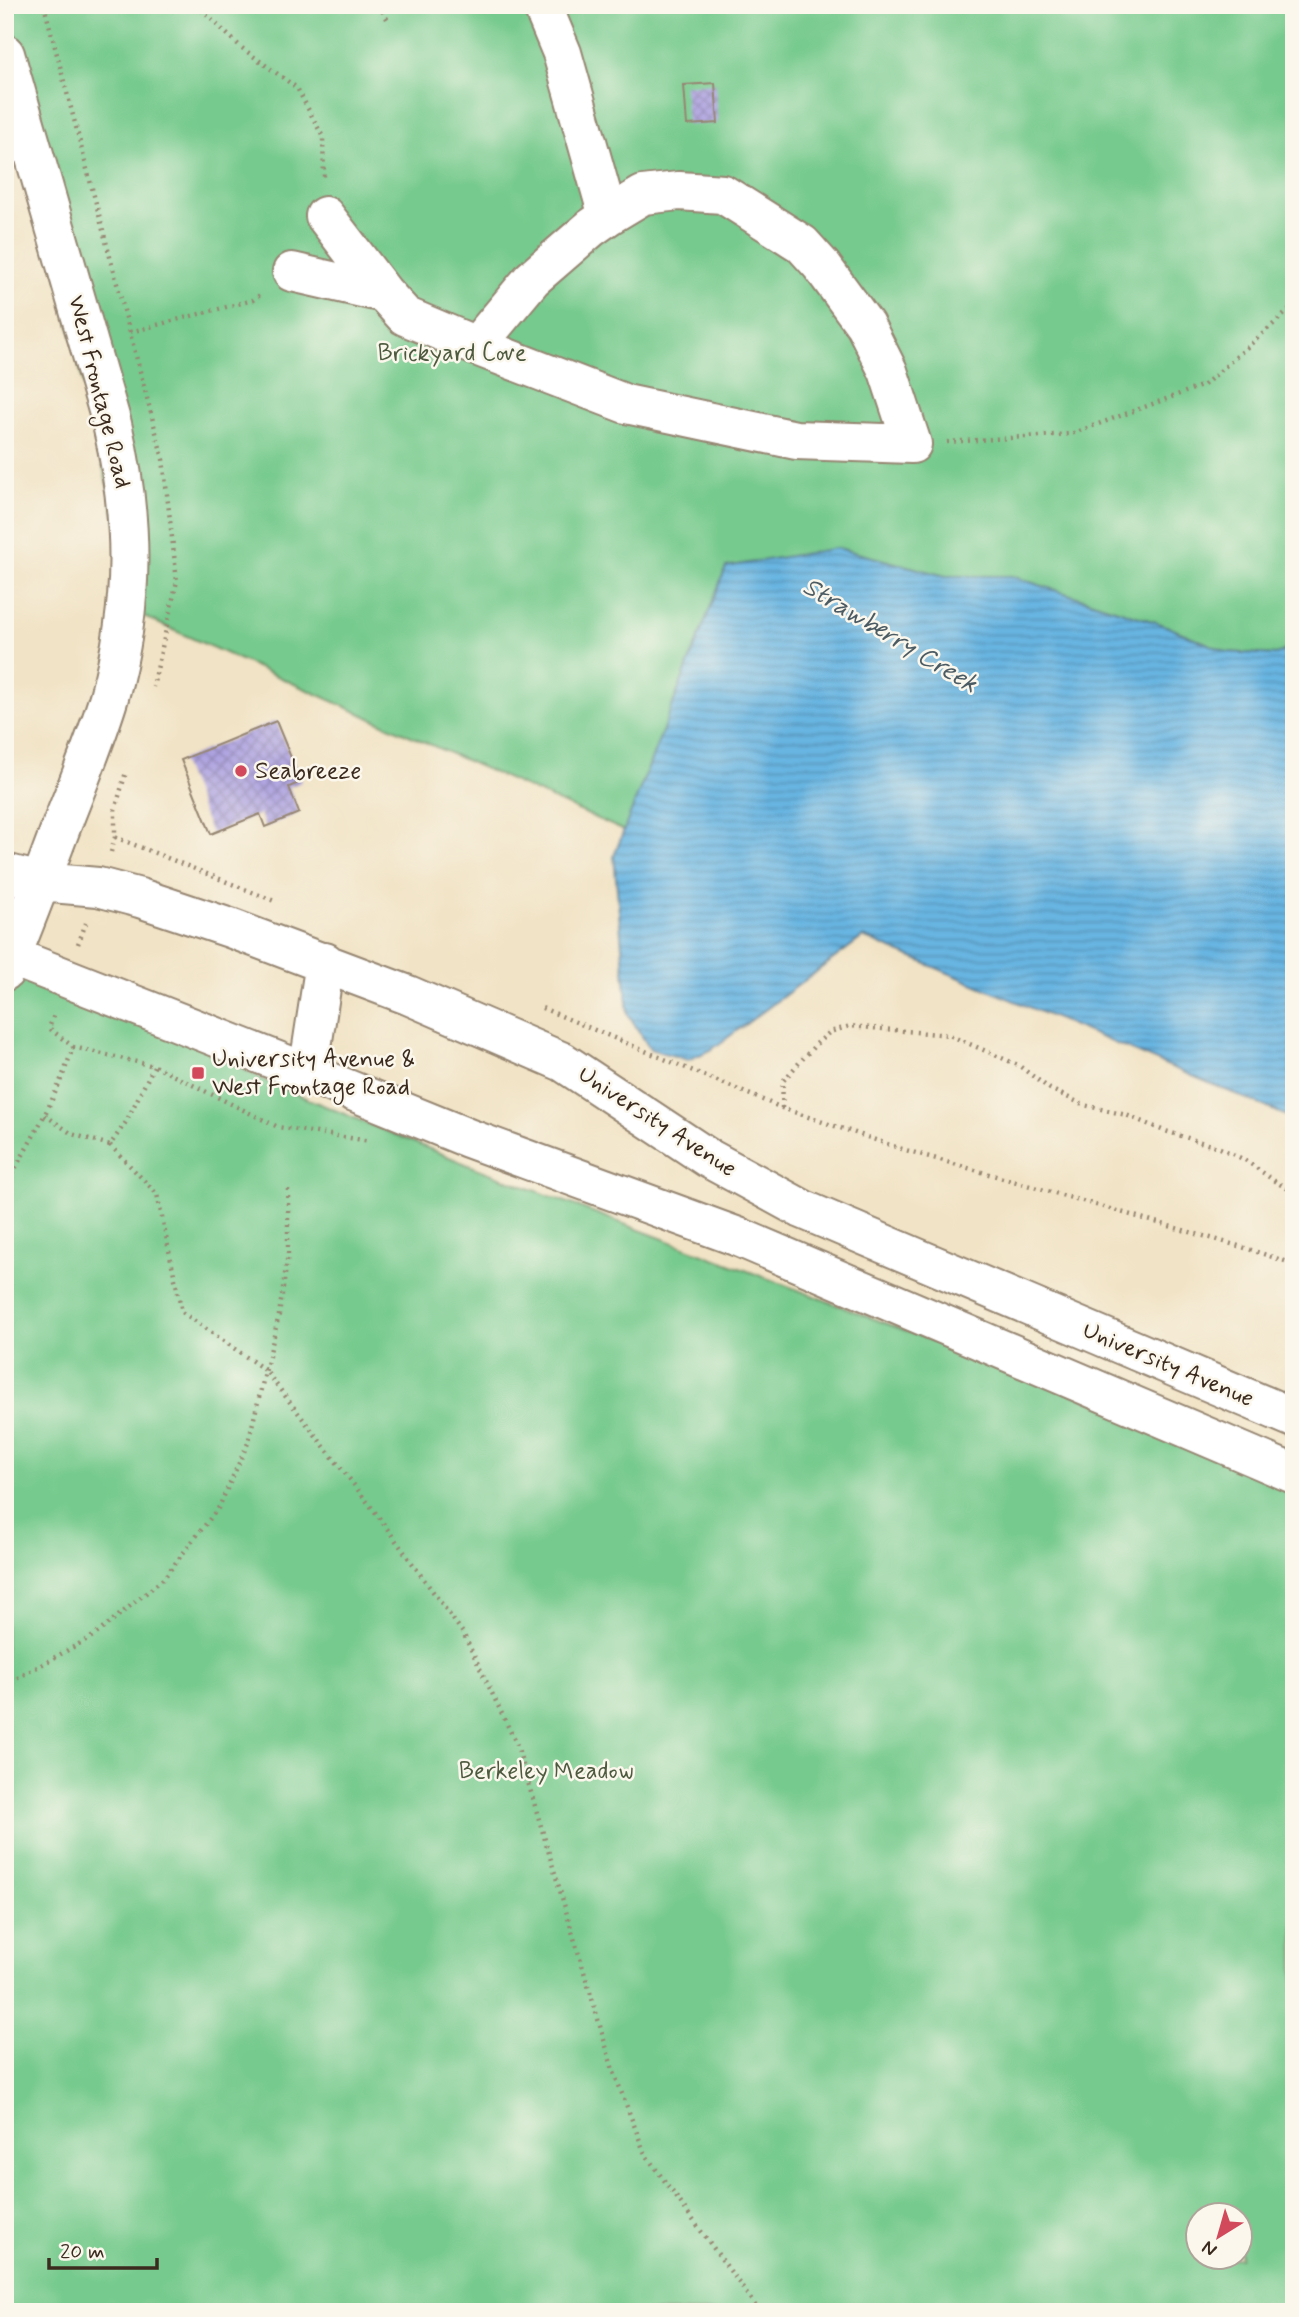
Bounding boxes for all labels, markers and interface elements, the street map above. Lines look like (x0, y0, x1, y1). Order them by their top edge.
street label: West Frontage Road (58, 292, 138, 492)
park label: Brickyard Cove (378, 338, 527, 369)
water label: Strawberry Creek (796, 570, 984, 702)
place label: Seabreeze (255, 756, 361, 787)
marker: Seabreeze (233, 763, 249, 779)
place label: University Avenue & West Frontage Road (212, 1044, 415, 1105)
street label: University Avenue (572, 1059, 742, 1185)
marker: University Avenue & West Frontage Road (190, 1065, 206, 1081)
street label: University Avenue (1078, 1315, 1258, 1415)
park label: Berkeley Meadow (459, 1756, 633, 1787)
north arrow (1184, 2202, 1254, 2272)
scale bar (49, 2226, 158, 2270)
text: N (1197, 2235, 1222, 2262)
text: 20 m (60, 2238, 105, 2266)

